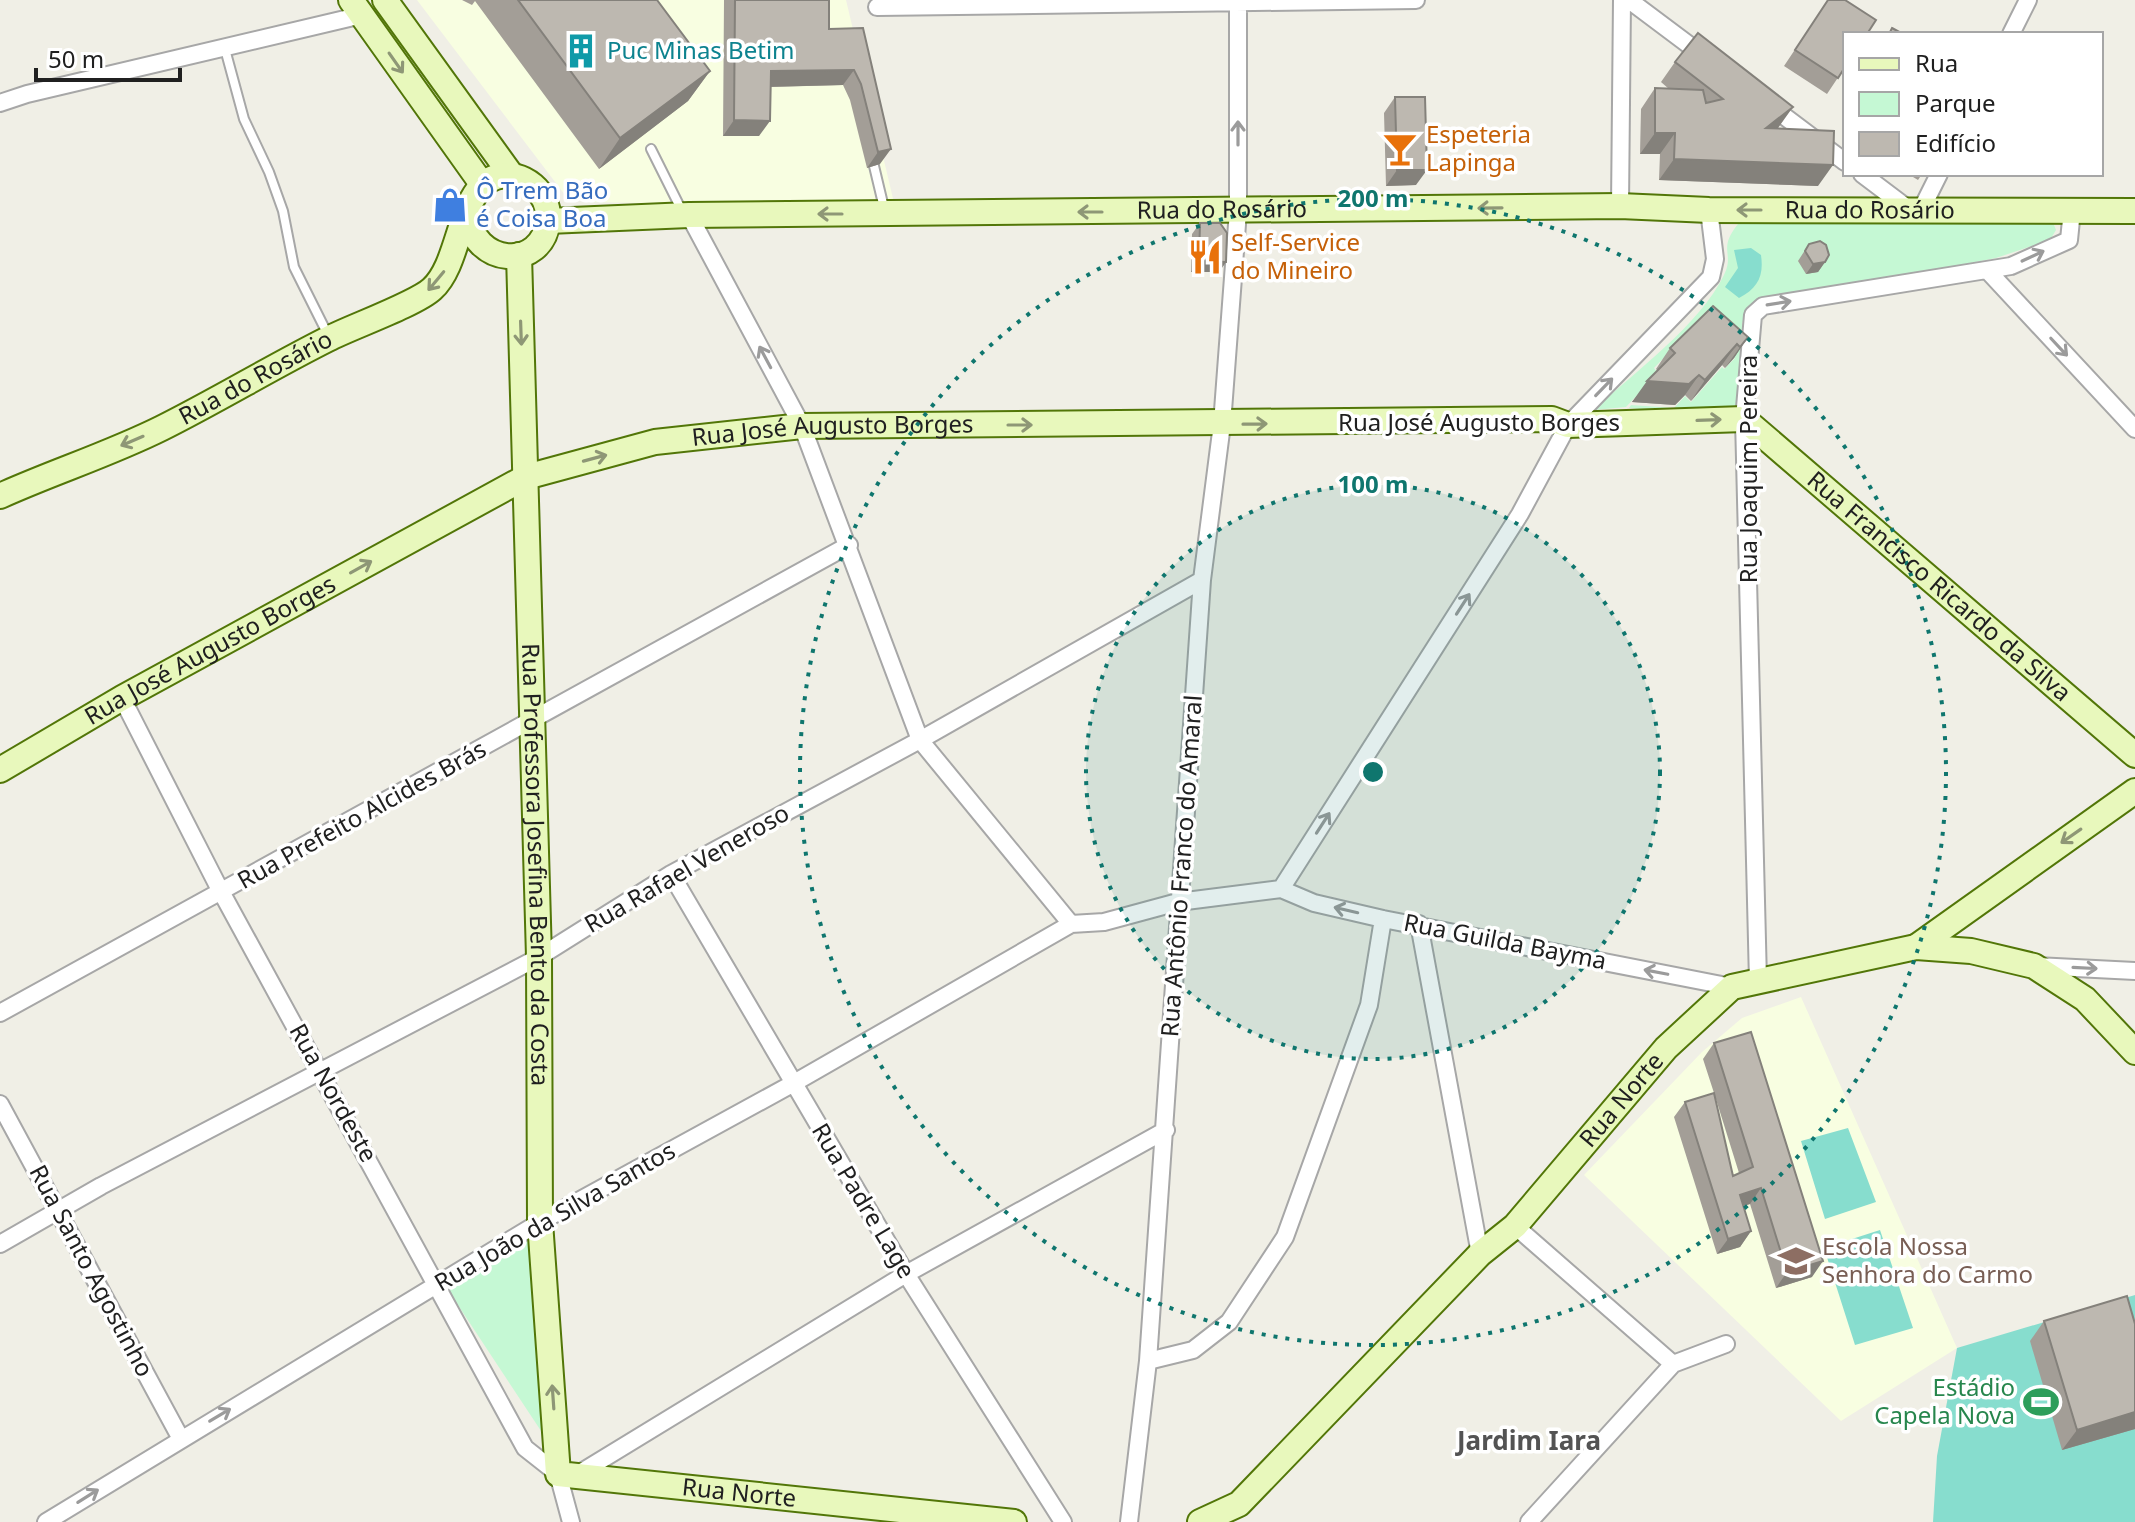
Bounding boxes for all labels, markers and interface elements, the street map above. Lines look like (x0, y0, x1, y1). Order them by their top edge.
scale bar (36, 32, 180, 82)
building icon: Puc Minas Betim (562, 32, 600, 70)
legend (1843, 32, 2103, 176)
place label: Puc Minas Betim (607, 33, 795, 66)
text: 50 m (48, 42, 104, 75)
text: Rua (1915, 46, 1958, 79)
one-way arrow (388, 52, 404, 74)
text: Parque (1915, 86, 1996, 119)
place label: Espeteria Lapinga (1426, 117, 1531, 178)
one-way arrow (1230, 120, 1246, 147)
text: Edifício (1915, 126, 1996, 159)
bar icon: Espeteria Lapinga (1381, 130, 1419, 168)
place label: Ô Trem Bão é Coisa Boa (476, 173, 608, 234)
text: 200 m (1338, 181, 1408, 214)
shop icon: Ô Trem Bão é Coisa Boa (431, 186, 469, 224)
street label: Rua do Rosário (1137, 191, 1307, 226)
street label: Rua do Rosário (1785, 192, 1955, 226)
one-way arrow (1477, 200, 1504, 215)
one-way arrow (1736, 202, 1763, 218)
one-way arrow (1077, 204, 1104, 220)
one-way arrow (817, 206, 844, 222)
place label: Self-Service do Mineiro (1231, 225, 1360, 286)
restaurant icon: Self-Service do Mineiro (1186, 238, 1224, 276)
one-way arrow (2021, 248, 2045, 263)
one-way arrow (427, 271, 445, 292)
one-way arrow (1765, 295, 1791, 310)
one-way arrow (514, 319, 529, 346)
street label: Rua do Rosário (172, 322, 337, 432)
one-way arrow (2049, 337, 2067, 357)
one-way arrow (757, 346, 773, 369)
street label: Rua Joaquim Pereira (1731, 355, 1764, 583)
one-way arrow (1594, 378, 1613, 397)
street label: Rua José Augusto Borges (1338, 405, 1620, 438)
street label: Rua José Augusto Borges (690, 406, 974, 453)
one-way arrow (1696, 413, 1722, 428)
one-way arrow (1241, 416, 1268, 432)
one-way arrow (1006, 417, 1033, 433)
one-way arrow (121, 434, 145, 449)
one-way arrow (582, 450, 608, 465)
street label: Rua Francisco Ricardo da Silva (1801, 463, 2079, 708)
text: 100 m (1338, 467, 1408, 500)
one-way arrow (349, 559, 372, 575)
street label: Rua José Augusto Borges (78, 566, 341, 732)
one-way arrow (1455, 593, 1471, 616)
street label: Rua Professora Josefina Bento da Costa (515, 643, 557, 1086)
street label: Rua Antônio Franco do Amaral (1152, 694, 1209, 1038)
street label: Rua Prefeito Alcides Brás (231, 731, 492, 896)
centre of rings (1359, 758, 1387, 786)
street label: Rua Rafael Veneroso (578, 796, 795, 940)
one-way arrow (1315, 812, 1331, 835)
one-way arrow (2061, 828, 2083, 844)
one-way arrow (1333, 902, 1359, 917)
street label: Rua Guilda Bayma (1401, 905, 1609, 976)
one-way arrow (2071, 961, 2098, 976)
one-way arrow (1643, 964, 1669, 979)
street label: Rua Nordeste (283, 1017, 386, 1167)
street label: Rua Norte (1571, 1045, 1670, 1154)
street label: Rua Padre Lage (805, 1116, 924, 1284)
street label: Rua João da Silva Santos (428, 1133, 681, 1298)
street label: Rua Santo Agostinho (22, 1159, 162, 1382)
place label: Escola Nossa Senhora do Carmo (1822, 1229, 2033, 1290)
school or university icon: Escola Nossa Senhora do Carmo (1777, 1242, 1815, 1280)
place label: Estádio Capela Nova (1874, 1370, 2015, 1431)
sports icon: Estádio Capela Nova (2022, 1383, 2060, 1421)
one-way arrow (545, 1384, 560, 1410)
one-way arrow (208, 1407, 231, 1423)
district label: Jardim Iara (1455, 1422, 1601, 1458)
street label: Rua Norte (681, 1469, 798, 1514)
one-way arrow (76, 1488, 99, 1504)

